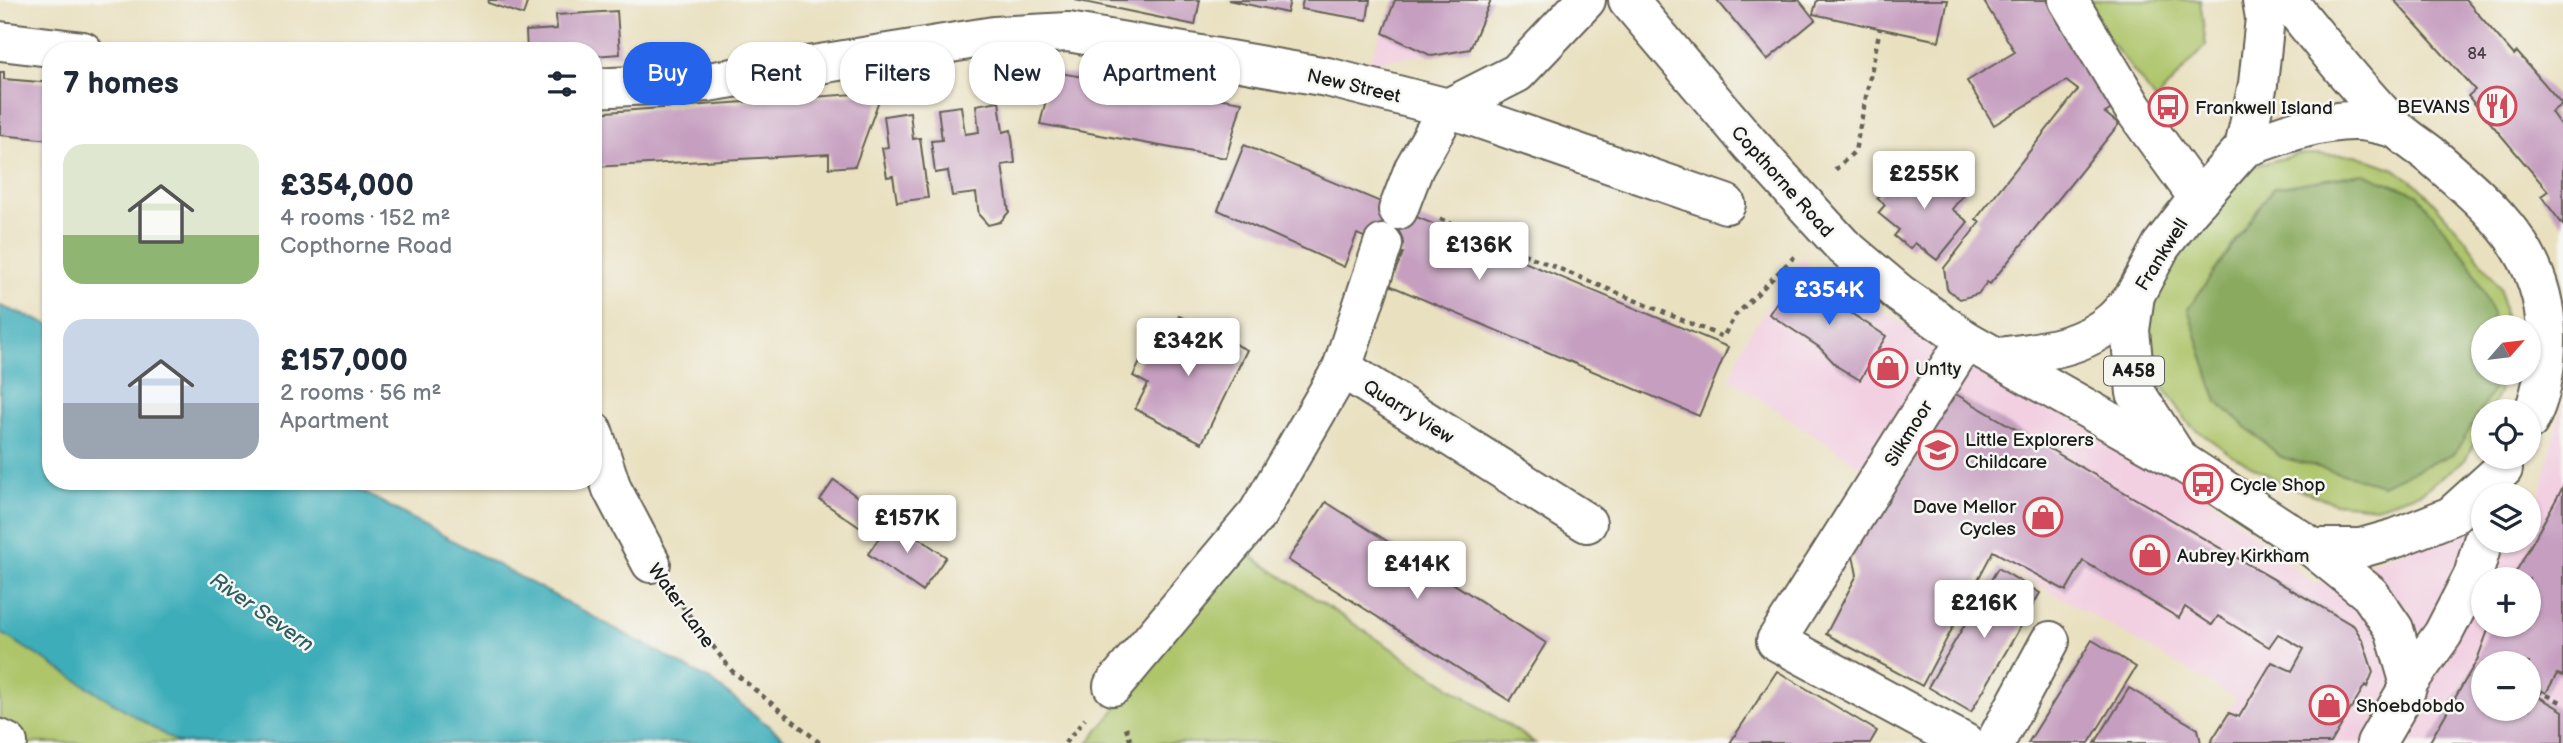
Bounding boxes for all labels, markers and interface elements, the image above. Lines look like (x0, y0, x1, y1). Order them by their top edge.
chip: Buy (623, 42, 712, 105)
chip: Rent (726, 42, 826, 105)
chip: Filters (840, 42, 955, 105)
chip: New (969, 42, 1065, 105)
chip: Apartment (1079, 42, 1240, 105)
house number: 84 (2467, 45, 2487, 64)
icon: filters (543, 65, 581, 103)
street label: New Street (1305, 65, 1403, 108)
text: 7 homes (63, 66, 179, 102)
restaurant icon: BEVANS (2476, 85, 2518, 127)
bus stop icon: Frankwell Island (2147, 86, 2189, 128)
place label: BEVANS (2397, 96, 2470, 119)
place label: Frankwell Island (2195, 97, 2333, 120)
street label: Copthorne Road (1726, 121, 1838, 243)
pin: £255K (1875, 152, 1973, 211)
text: £255K (1889, 160, 1959, 188)
text: £354,000 (280, 168, 414, 204)
icon: home (119, 172, 203, 256)
text: 4 rooms · 152 m² (280, 204, 450, 232)
street label: Frankwell (2131, 214, 2193, 295)
pin: £136K (1430, 222, 1528, 282)
text: £136K (1446, 231, 1513, 259)
text: Copthorne Road (280, 232, 452, 260)
pin: £354K (1780, 268, 1878, 327)
text: £354K (1794, 276, 1864, 304)
north arrow (2471, 315, 2541, 385)
map controls (2471, 315, 2541, 721)
pin: £342K (1139, 318, 1237, 378)
text: £342K (1153, 327, 1223, 355)
text: £157,000 (280, 343, 408, 379)
icon: home (119, 347, 203, 431)
shop icon: Un1ty (1867, 347, 1909, 389)
road number: A458 (2104, 356, 2164, 386)
place label: Un1ty (1915, 358, 1962, 381)
street label: Quarry View (1358, 375, 1458, 449)
text: 2 rooms · 56 m² (280, 379, 442, 407)
street label: Silkmoor (1880, 396, 1939, 471)
button: locate (2471, 399, 2541, 469)
text: Apartment (280, 407, 389, 435)
school or university icon: Little Explorers Childcare (1917, 429, 1959, 471)
place label: Little Explorers Childcare (1965, 429, 2094, 474)
bus stop icon: Cycle Shop (2182, 463, 2224, 505)
place label: Cycle Shop (2230, 474, 2326, 497)
button: layers (2471, 483, 2541, 553)
pin: £157K (858, 496, 956, 555)
place label: Dave Mellor Cycles (1913, 496, 2017, 541)
shop icon: Dave Mellor Cycles (2022, 496, 2064, 538)
text: £157K (874, 504, 940, 532)
shop icon: Aubrey Kirkham (2129, 534, 2171, 576)
pin: £414K (1368, 542, 1466, 601)
place label: Aubrey Kirkham (2177, 545, 2310, 568)
text: £414K (1384, 550, 1450, 578)
street label: Water Lane (642, 559, 719, 653)
water label: River Severn (205, 567, 318, 657)
button: + (2471, 567, 2541, 637)
pin: £216K (1935, 580, 2033, 640)
text: £216K (1951, 589, 2017, 617)
button: − (2471, 651, 2541, 721)
shop icon: Shoebdobdo (2308, 684, 2350, 726)
place label: Shoebdobdo (2356, 695, 2465, 718)

